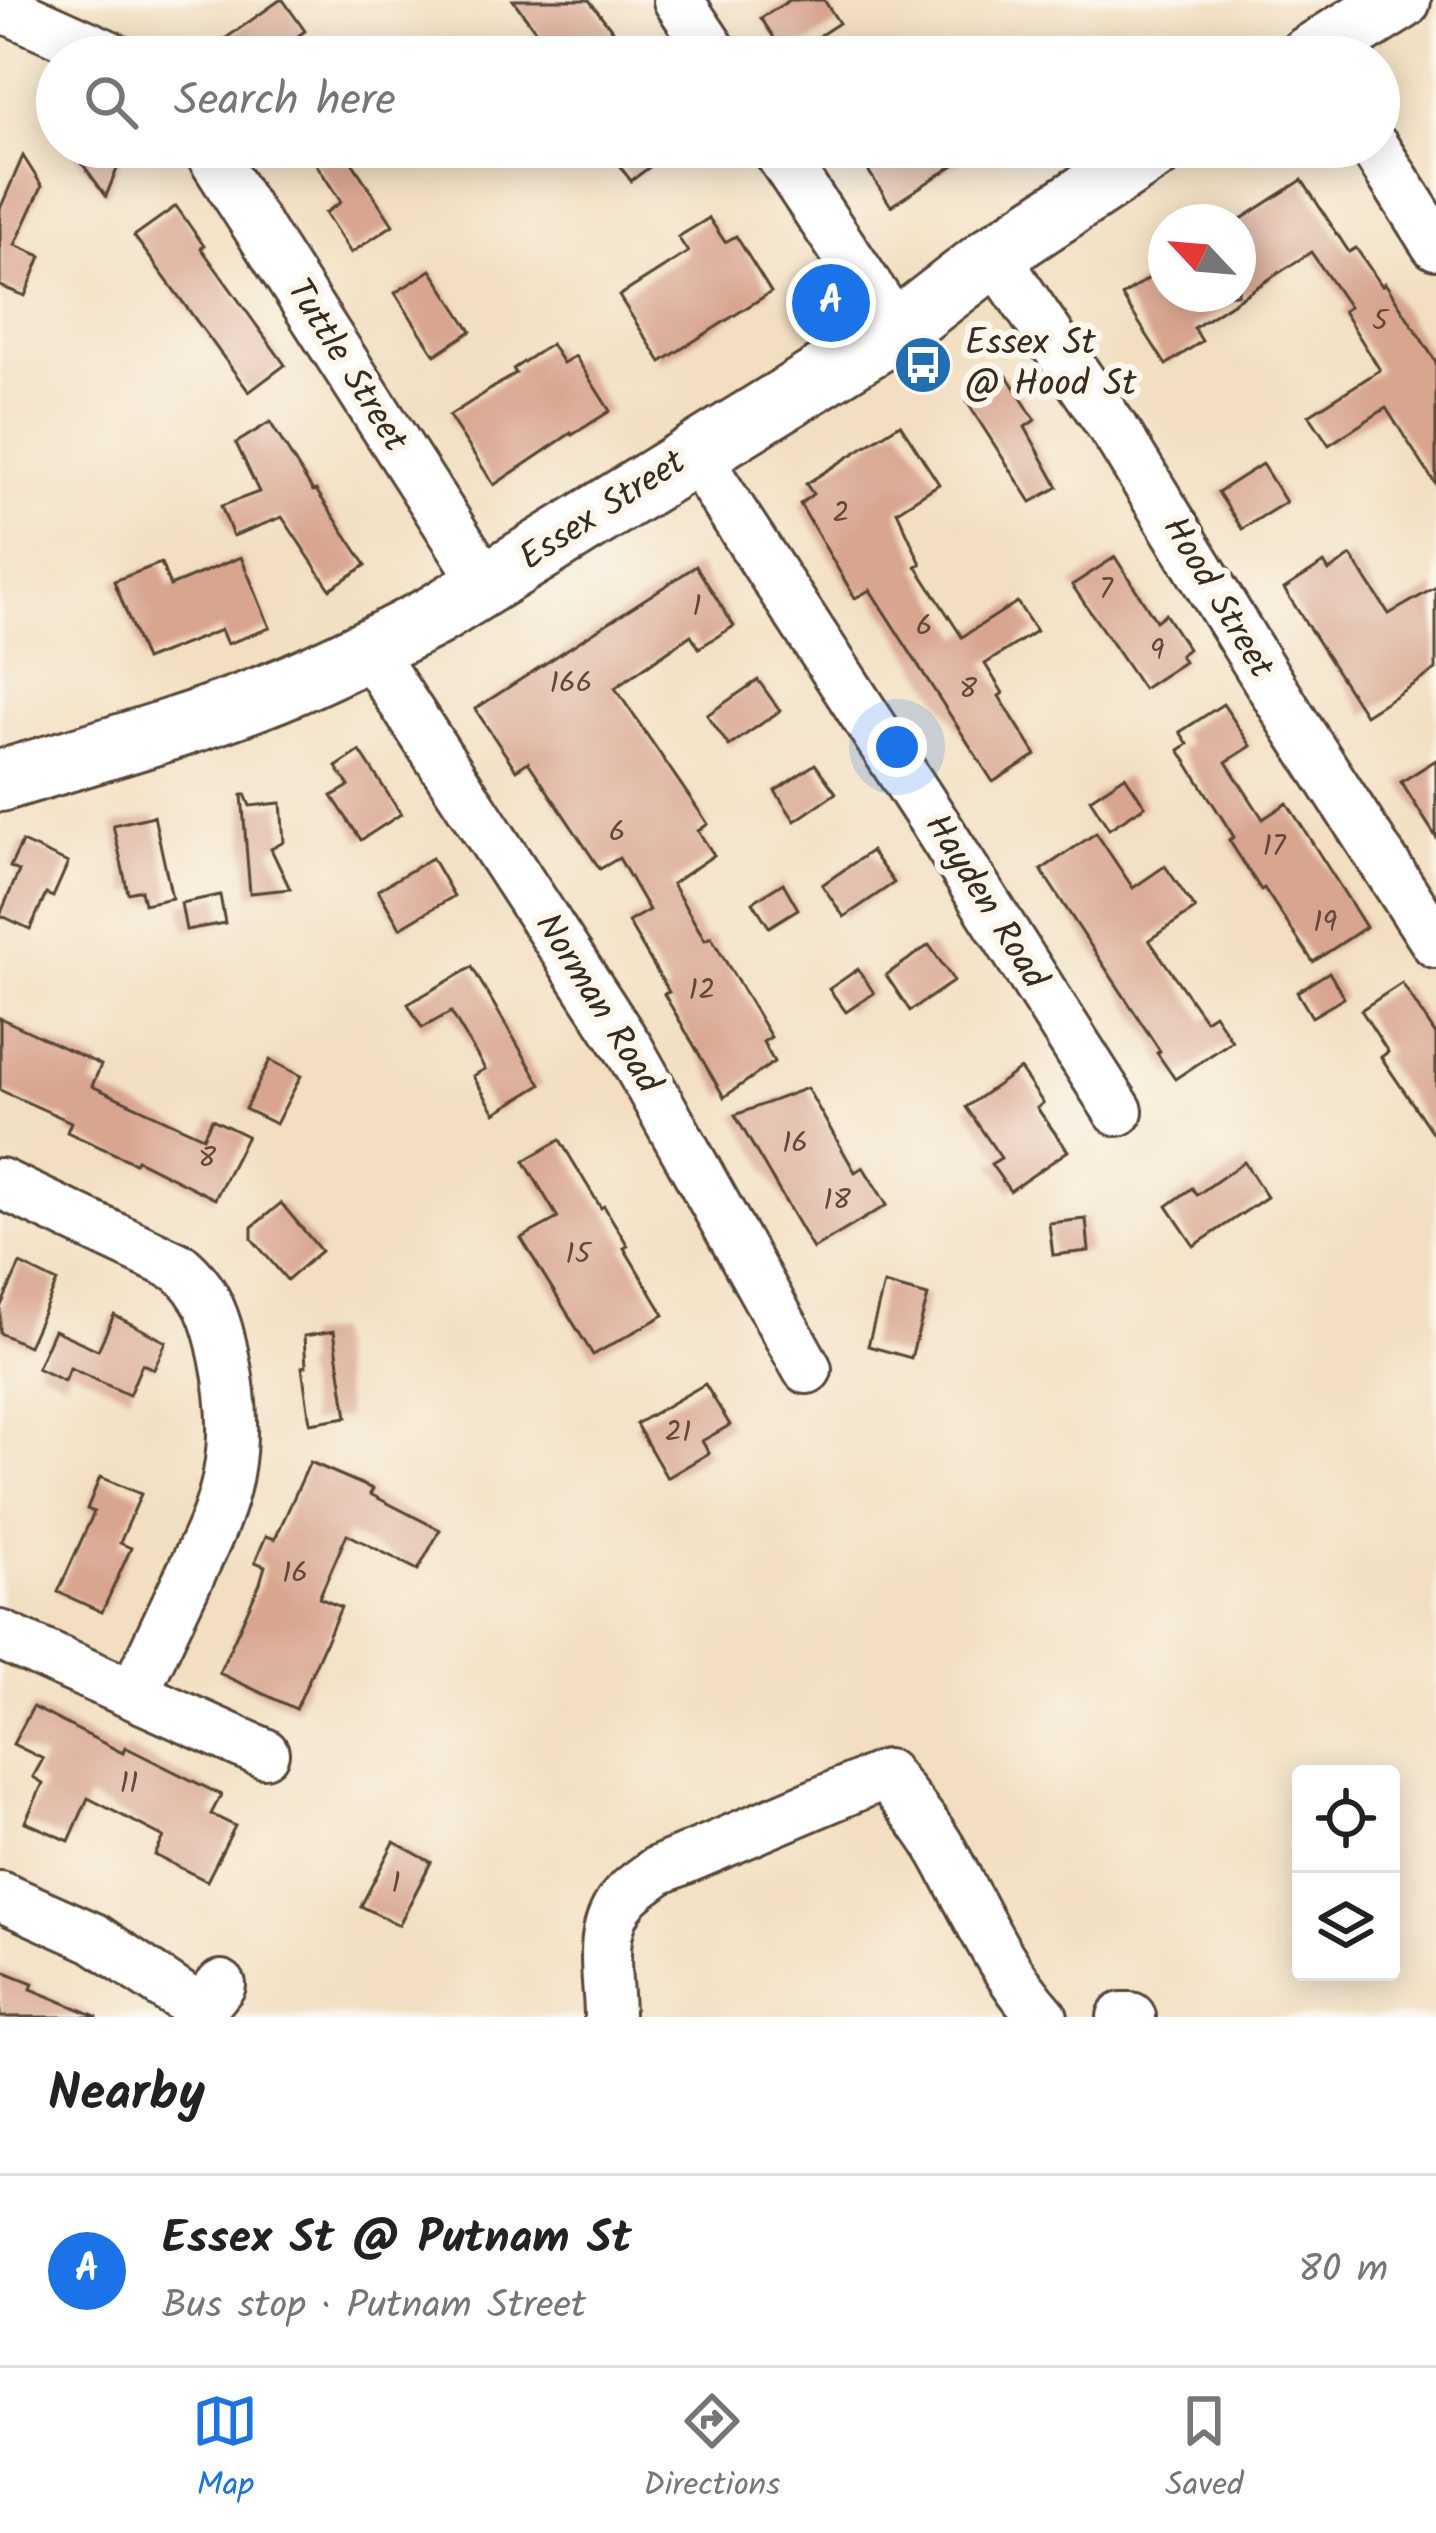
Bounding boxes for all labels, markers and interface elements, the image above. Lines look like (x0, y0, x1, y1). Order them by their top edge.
search box (36, 36, 1400, 168)
text: Search here (174, 66, 396, 138)
icon: search (78, 69, 144, 135)
north arrow (1148, 204, 1256, 312)
pin: A (792, 258, 870, 348)
street label: Tuttle Street (270, 268, 422, 465)
house number: 5 (1372, 298, 1390, 346)
place label: Essex St @ Hood St (965, 316, 1137, 414)
bus stop icon: Essex St @ Hood St (892, 334, 954, 396)
street label: Essex Street (508, 435, 699, 586)
house number: 2 (832, 490, 850, 538)
street label: Hood Street (1146, 506, 1288, 691)
house number: 7 (1099, 566, 1114, 614)
house number: 1 (692, 583, 702, 631)
house number: 6 (916, 603, 932, 651)
house number: 9 (1150, 627, 1165, 675)
house number: 166 (550, 660, 592, 708)
house number: 8 (959, 666, 978, 714)
your location (867, 717, 927, 777)
street label: Hayden Road (908, 803, 1062, 1002)
house number: 6 (609, 809, 625, 857)
house number: 17 (1262, 823, 1287, 871)
house number: 19 (1313, 899, 1337, 947)
street label: Norman Road (519, 902, 676, 1106)
house number: 12 (689, 967, 715, 1015)
house number: 16 (782, 1120, 808, 1168)
house number: 8 (198, 1135, 217, 1183)
house number: 18 (823, 1177, 852, 1225)
house number: 15 (565, 1231, 593, 1279)
house number: 21 (665, 1409, 691, 1457)
house number: 16 (282, 1550, 308, 1598)
house number: 11 (120, 1760, 138, 1808)
map controls (1292, 1765, 1400, 1981)
button: locate (1292, 1765, 1400, 1873)
house number: 1 (391, 1860, 401, 1908)
button: layers (1292, 1873, 1400, 1981)
text: Nearby (48, 2055, 205, 2136)
text: Essex St @ Putnam St (162, 2204, 632, 2276)
text: A (75, 2240, 99, 2302)
text: 80 m (1298, 2240, 1388, 2302)
text: Bus stop · Putnam Street (162, 2276, 586, 2338)
tab: Map (192, 2388, 258, 2513)
tab: Directions (643, 2388, 780, 2513)
tab: Saved (1165, 2388, 1244, 2513)

